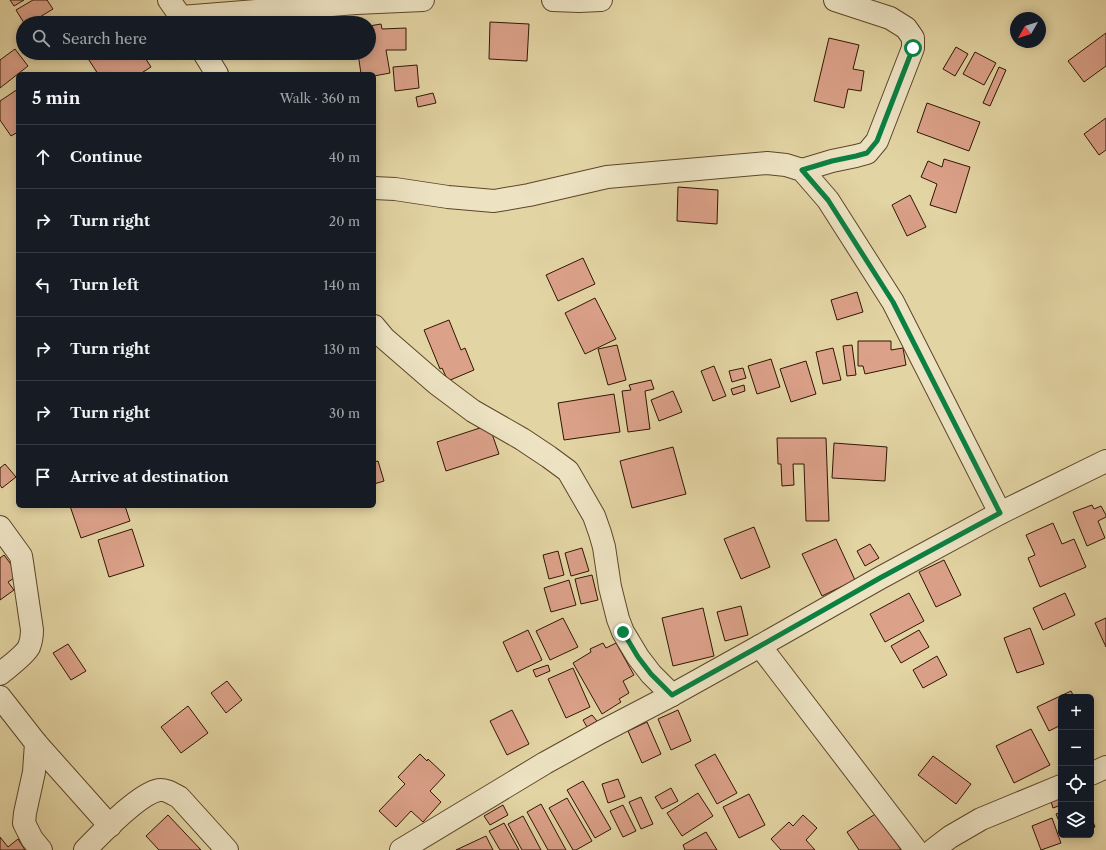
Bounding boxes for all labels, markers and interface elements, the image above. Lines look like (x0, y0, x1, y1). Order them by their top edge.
north arrow (1010, 12, 1046, 48)
search box (16, 16, 376, 60)
icon: search (30, 27, 52, 49)
text: Search here (62, 29, 147, 48)
route start (904, 39, 922, 57)
text: 5 min (32, 88, 80, 108)
text: Walk · 360 m (280, 90, 360, 106)
icon: ahead (32, 146, 54, 168)
text: Continue (70, 147, 142, 166)
text: 40 m (329, 149, 360, 165)
icon: right (32, 210, 54, 232)
text: Turn right (70, 211, 150, 230)
text: 20 m (329, 213, 360, 229)
icon: left (32, 274, 54, 296)
text: Turn left (70, 275, 139, 294)
text: 140 m (323, 277, 360, 293)
icon: right (32, 338, 54, 360)
text: Turn right (70, 339, 150, 358)
text: 130 m (324, 341, 360, 357)
icon: right (32, 402, 54, 424)
text: Turn right (70, 403, 150, 422)
text: 30 m (329, 405, 360, 421)
icon: arrive (32, 466, 54, 488)
text: Arrive at destination (70, 467, 229, 486)
route end (614, 623, 632, 641)
map controls (1058, 694, 1094, 838)
button: + (1058, 694, 1094, 730)
button: − (1058, 730, 1094, 766)
button: locate (1058, 766, 1094, 802)
button: layers (1058, 802, 1094, 838)

